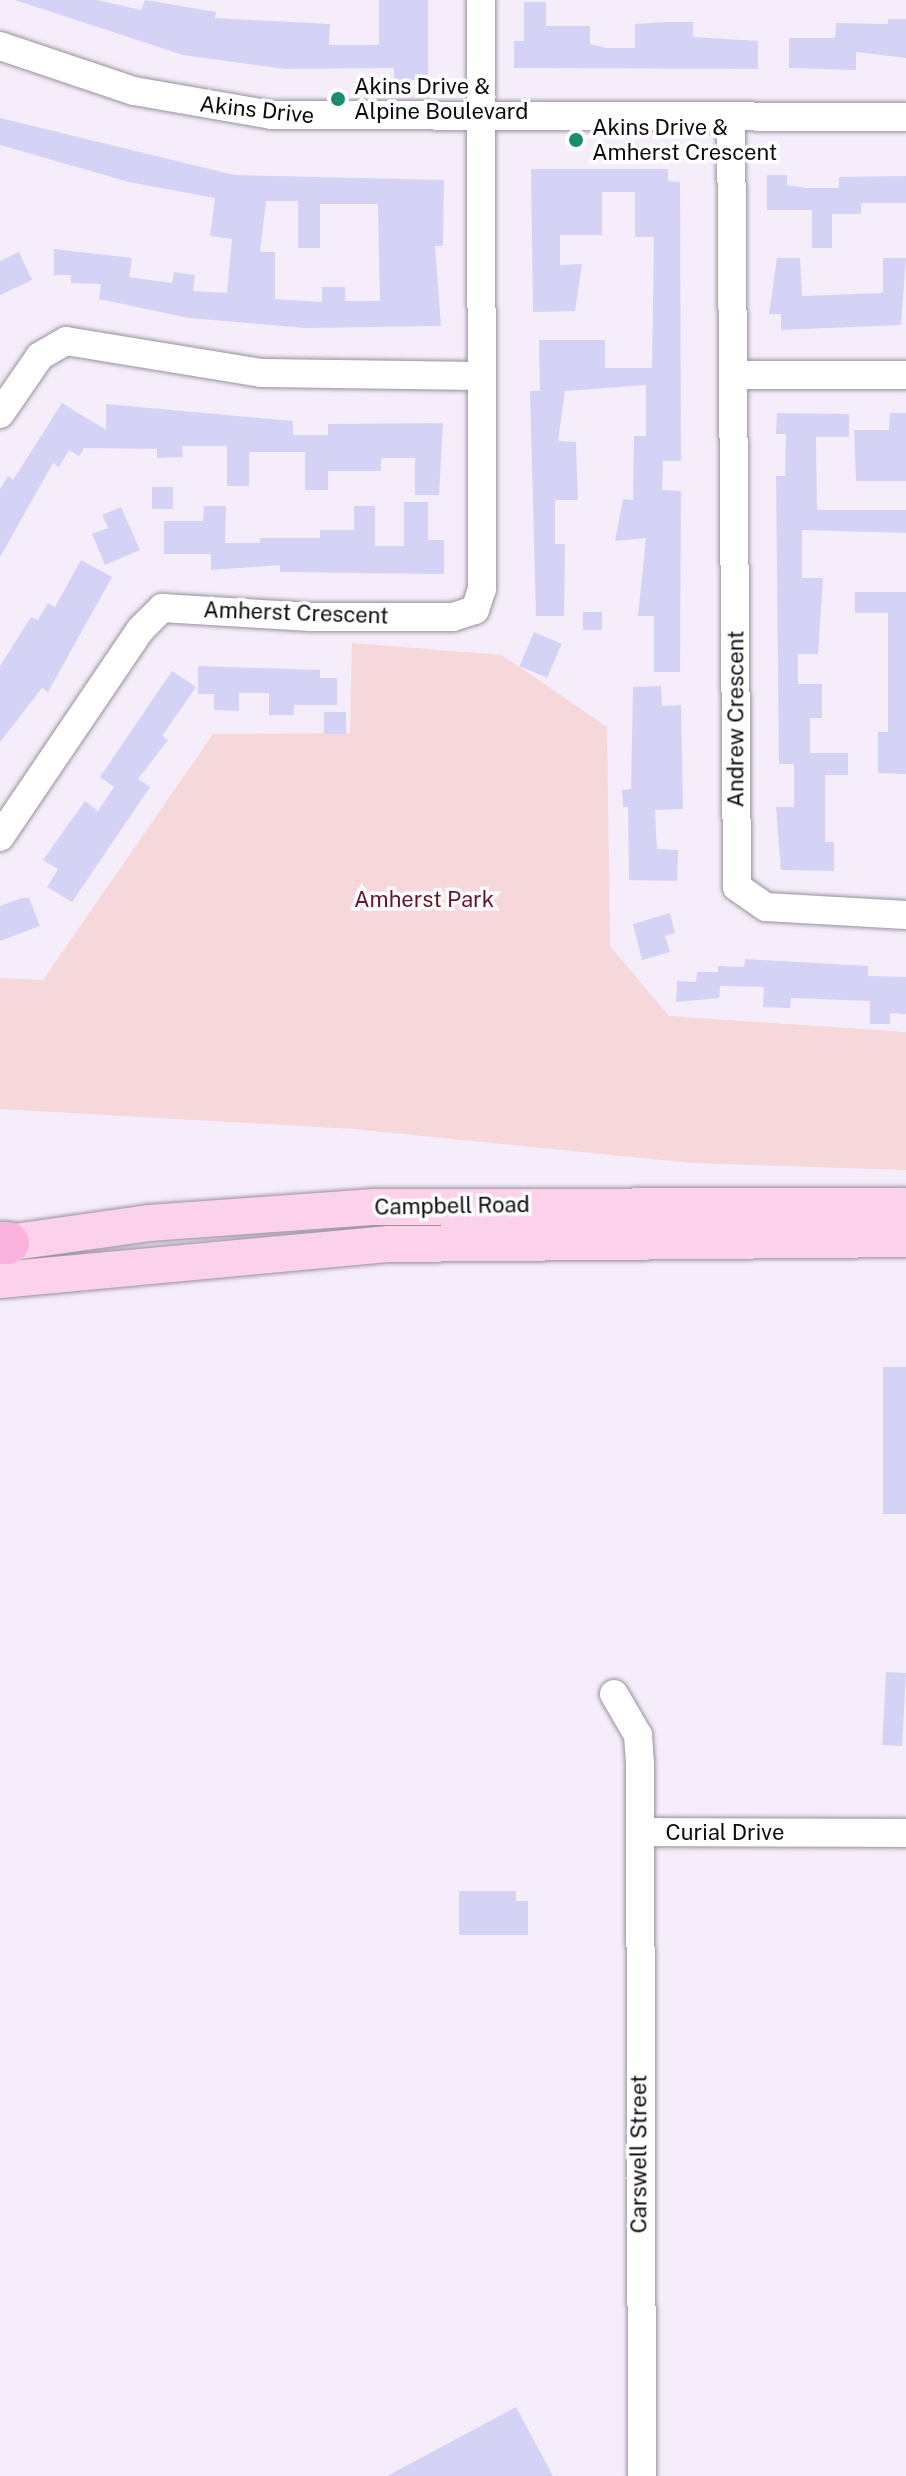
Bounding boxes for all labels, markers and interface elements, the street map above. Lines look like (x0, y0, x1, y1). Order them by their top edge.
place label: Akins Drive & Alpine Boulevard (354, 73, 528, 124)
marker: Akins Drive & Alpine Boulevard (329, 90, 347, 108)
street label: Akins Drive (198, 91, 316, 129)
place label: Akins Drive & Amherst Crescent (592, 114, 777, 166)
marker: Akins Drive & Amherst Crescent (567, 131, 585, 149)
street label: Amherst Crescent (203, 597, 389, 629)
street label: Andrew Crescent (723, 630, 749, 808)
park label: Amherst Park (354, 887, 494, 913)
street label: Campbell Road (374, 1191, 530, 1221)
street label: Curial Drive (666, 1820, 784, 1846)
street label: Carswell Street (626, 2075, 652, 2233)

